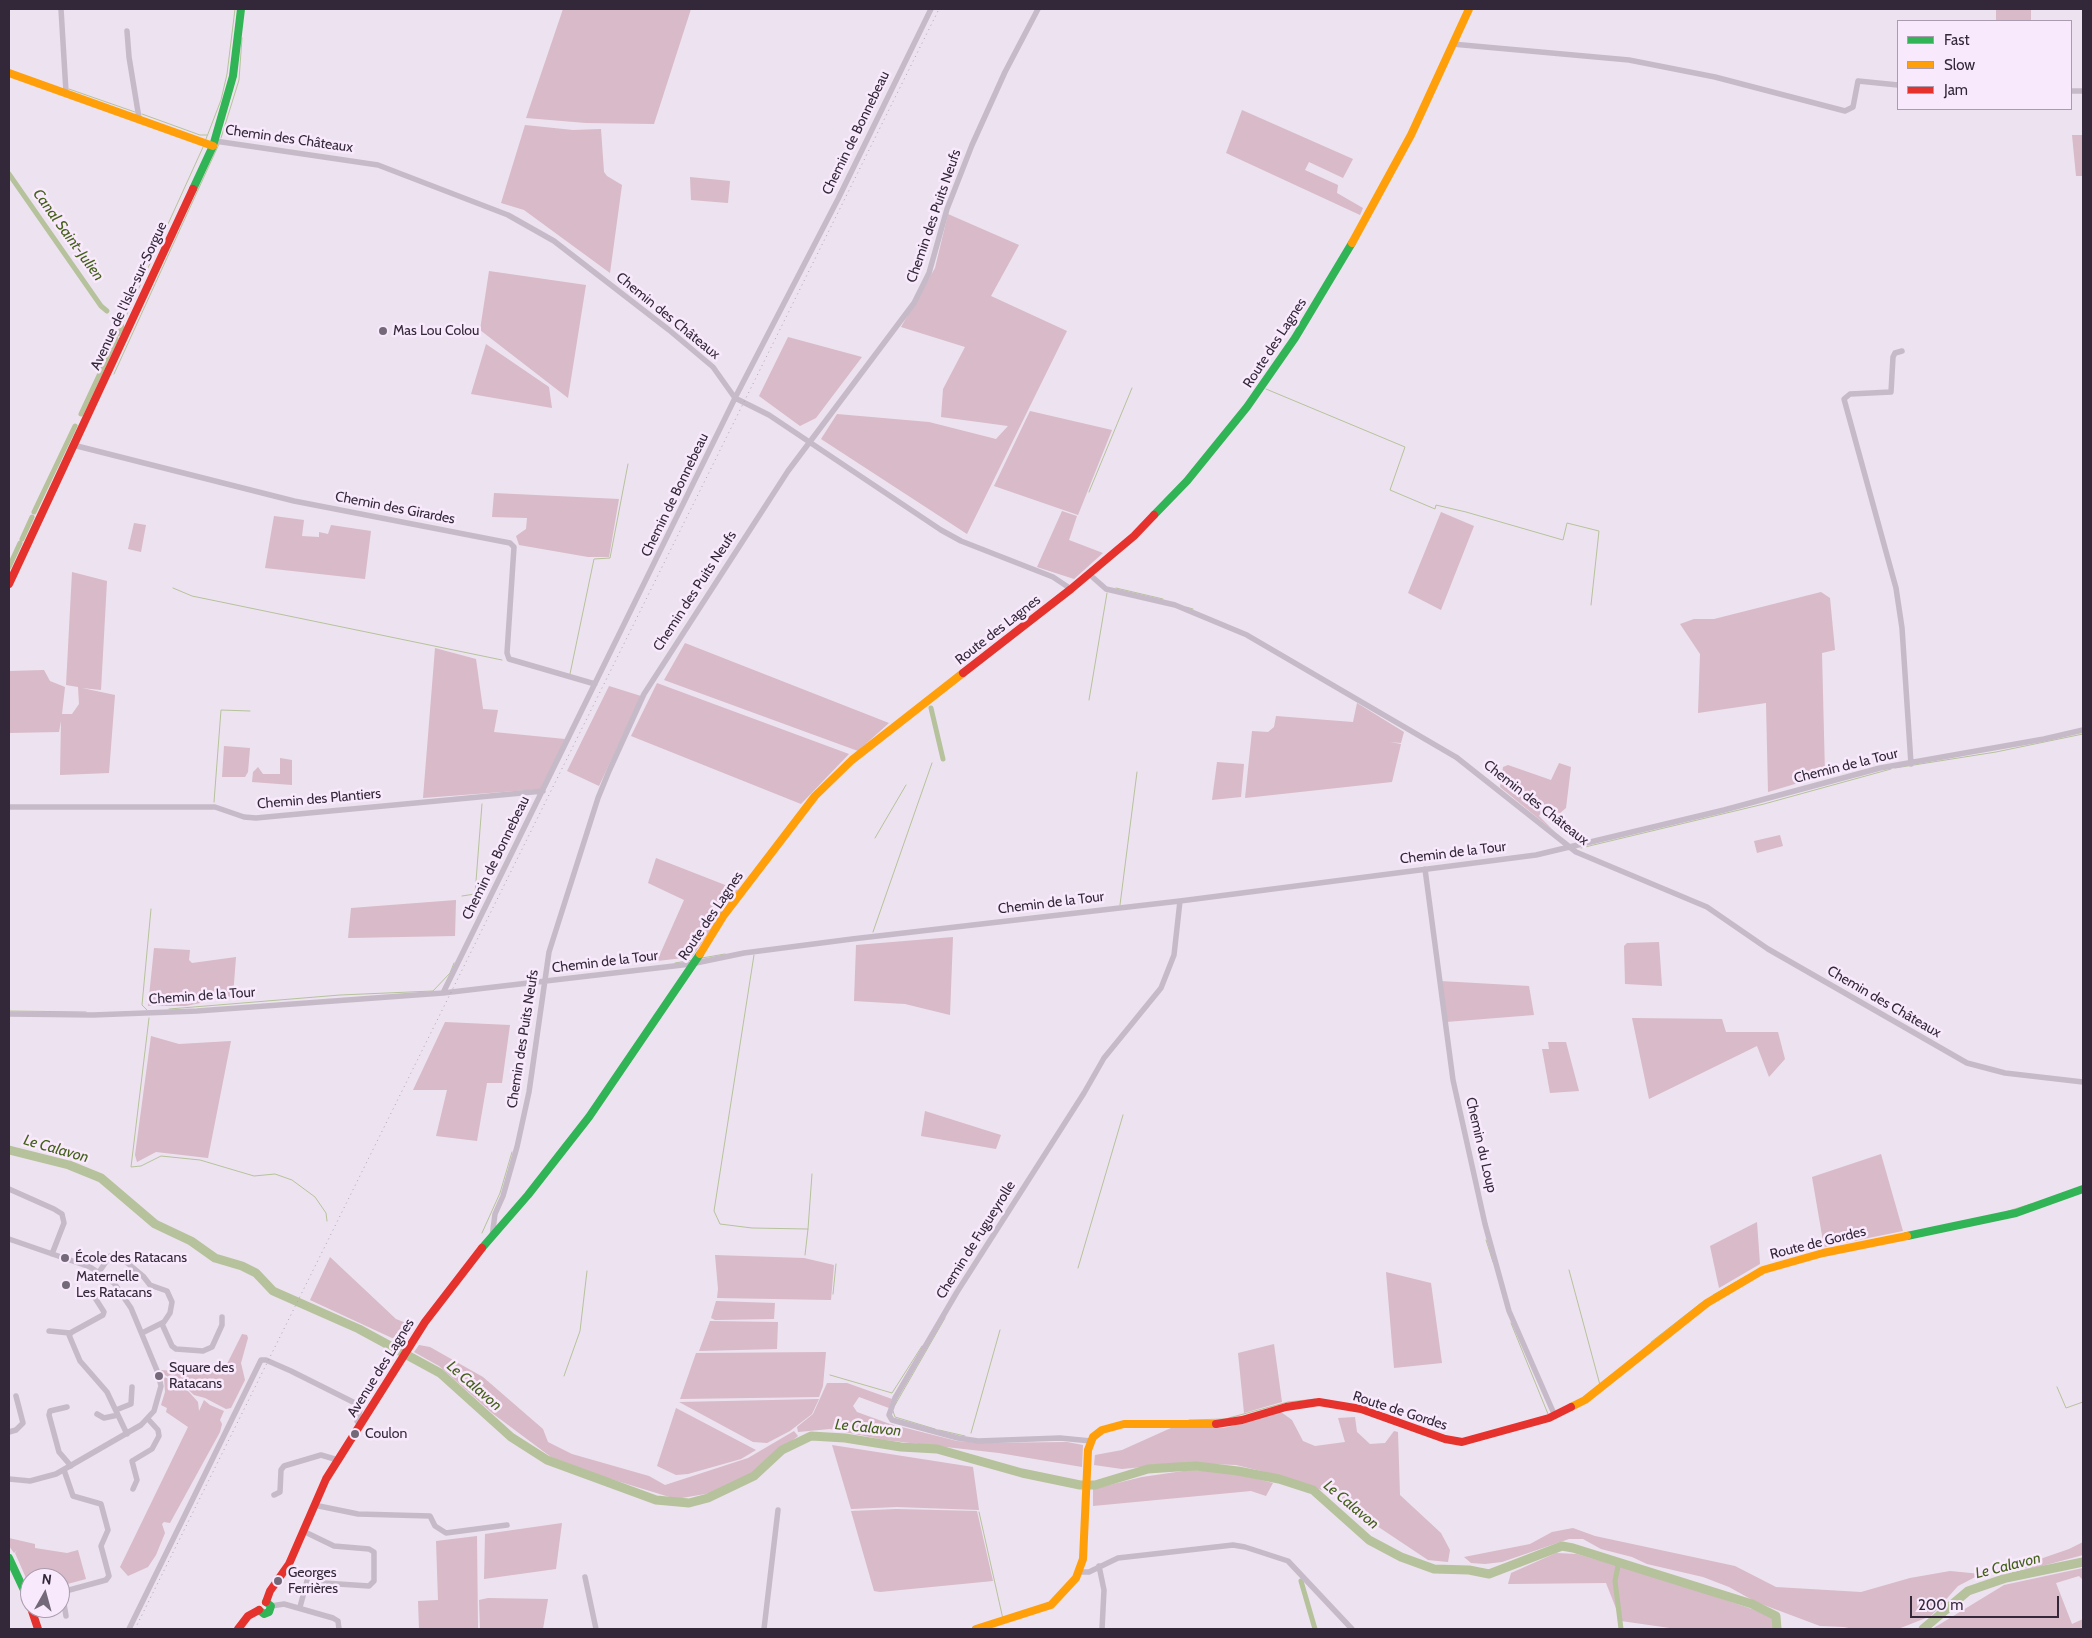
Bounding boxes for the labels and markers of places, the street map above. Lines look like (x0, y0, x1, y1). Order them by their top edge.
place label: Mas Lou Colou (393, 323, 479, 339)
marker: Mas Lou Colou (377, 325, 389, 337)
place label: École des Ratacans (75, 1250, 187, 1266)
marker: École des Ratacans (59, 1252, 71, 1264)
place label: Maternelle Les Ratacans (76, 1269, 152, 1302)
marker: Maternelle Les Ratacans (60, 1279, 72, 1291)
place label: Square des Ratacans (169, 1360, 234, 1392)
marker: Square des Ratacans (153, 1370, 165, 1382)
place label: Coulon (365, 1426, 407, 1442)
marker: Coulon (349, 1428, 361, 1440)
place label: Georges Ferrières (288, 1565, 338, 1598)
marker: Georges Ferrières (272, 1575, 284, 1587)

